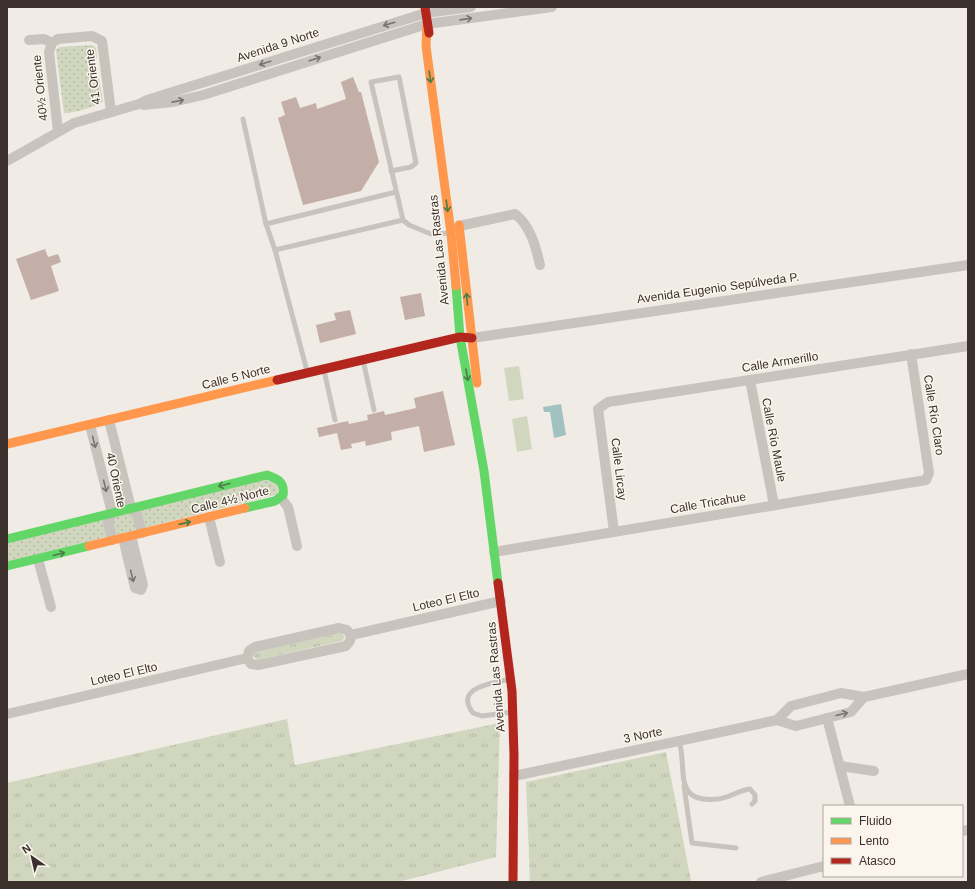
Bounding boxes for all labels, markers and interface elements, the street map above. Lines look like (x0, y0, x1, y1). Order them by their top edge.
one-way arrow (459, 15, 472, 23)
one-way arrow (382, 21, 395, 28)
street label: Avenida 9 Norte (235, 25, 321, 65)
street label: 41 Oriente (83, 48, 103, 106)
street label: 40½ Oriente (30, 54, 50, 122)
one-way arrow (308, 55, 321, 62)
one-way arrow (258, 60, 271, 67)
one-way arrow (426, 70, 434, 83)
one-way arrow (171, 97, 184, 105)
street label: Avenida Las Rastras (426, 194, 452, 306)
one-way arrow (443, 199, 451, 212)
street label: Avenida Eugenio Sepúlveda P. (636, 270, 800, 306)
one-way arrow (463, 293, 471, 306)
street label: Calle Armerillo (741, 349, 820, 375)
street label: Calle 5 Norte (200, 362, 272, 392)
one-way arrow (463, 368, 471, 381)
street label: Calle Río Claro (921, 374, 947, 457)
street label: Calle Río Maule (759, 397, 789, 484)
one-way arrow (91, 435, 98, 448)
street label: Calle Lircay (608, 437, 630, 501)
street label: 40 Oriente (103, 451, 129, 509)
one-way arrow (102, 479, 109, 492)
one-way arrow (218, 482, 231, 490)
street label: Calle 4½ Norte (189, 483, 271, 516)
street label: Calle Tricahue (669, 489, 747, 517)
one-way arrow (178, 518, 191, 526)
one-way arrow (52, 550, 65, 557)
one-way arrow (129, 569, 136, 582)
street label: Loteo El Elto (411, 585, 481, 614)
street label: Avenida Las Rastras (484, 621, 508, 733)
street label: Loteo El Elto (89, 659, 159, 688)
one-way arrow (835, 710, 848, 717)
street label: 3 Norte (622, 724, 664, 746)
legend (823, 805, 963, 877)
text: Fluido (859, 814, 892, 828)
text: Lento (859, 834, 889, 848)
north arrow (12, 837, 52, 877)
text: N (20, 841, 33, 856)
text: Atasco (859, 854, 896, 868)

